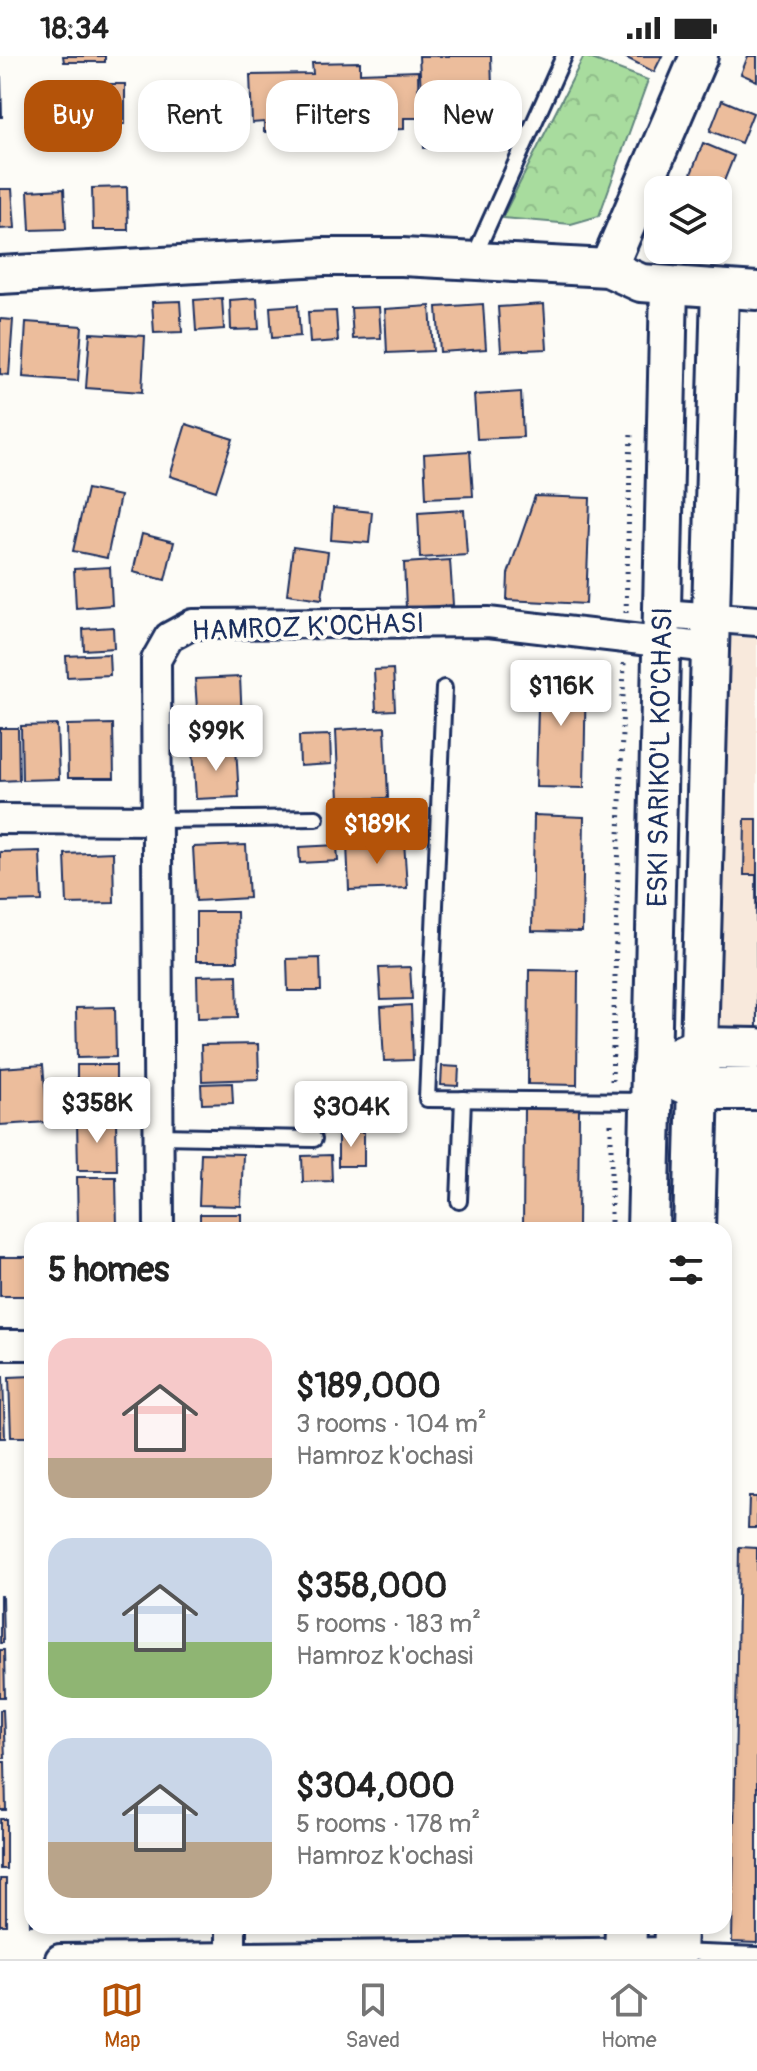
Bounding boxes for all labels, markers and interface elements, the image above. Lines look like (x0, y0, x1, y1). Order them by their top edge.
text: 18:34 (40, 10, 109, 47)
chip: Buy (24, 80, 122, 152)
chip: Rent (138, 80, 250, 152)
chip: Filters (266, 80, 398, 152)
chip: New (414, 80, 522, 152)
map controls (644, 176, 732, 264)
button: layers (644, 176, 732, 264)
street label: HAMROZ K'OCHASI (191, 606, 425, 649)
street label: ESKI SARIKO'L KO'CHASI (640, 607, 681, 907)
pin: $116K (505, 660, 617, 728)
text: $116K (528, 670, 594, 702)
pin: $99K (169, 705, 263, 773)
text: $99K (188, 715, 244, 747)
pin: $189K (321, 798, 433, 866)
text: $189K (344, 808, 410, 840)
pin: $358K (41, 1077, 153, 1145)
pin: $304K (295, 1081, 407, 1149)
text: $358K (61, 1087, 133, 1119)
text: $304K (312, 1091, 390, 1123)
icon: filters (664, 1248, 708, 1292)
text: 5 homes (48, 1249, 169, 1292)
text: $189,000 (296, 1365, 441, 1408)
icon: home (112, 1370, 208, 1466)
text: 3 rooms · 104 m² (296, 1408, 487, 1440)
text: Hamroz k'ochasi (296, 1440, 473, 1472)
text: $358,000 (296, 1565, 447, 1608)
icon: home (112, 1570, 208, 1666)
text: 5 rooms · 183 m² (296, 1608, 481, 1640)
text: Hamroz k'ochasi (296, 1640, 473, 1672)
text: $304,000 (296, 1765, 455, 1808)
icon: home (112, 1770, 208, 1866)
text: 5 rooms · 178 m² (296, 1808, 480, 1840)
text: Hamroz k'ochasi (296, 1840, 473, 1872)
tab: Map (100, 1978, 144, 2054)
tab: Saved (345, 1978, 400, 2054)
tab: Home (601, 1978, 656, 2054)

